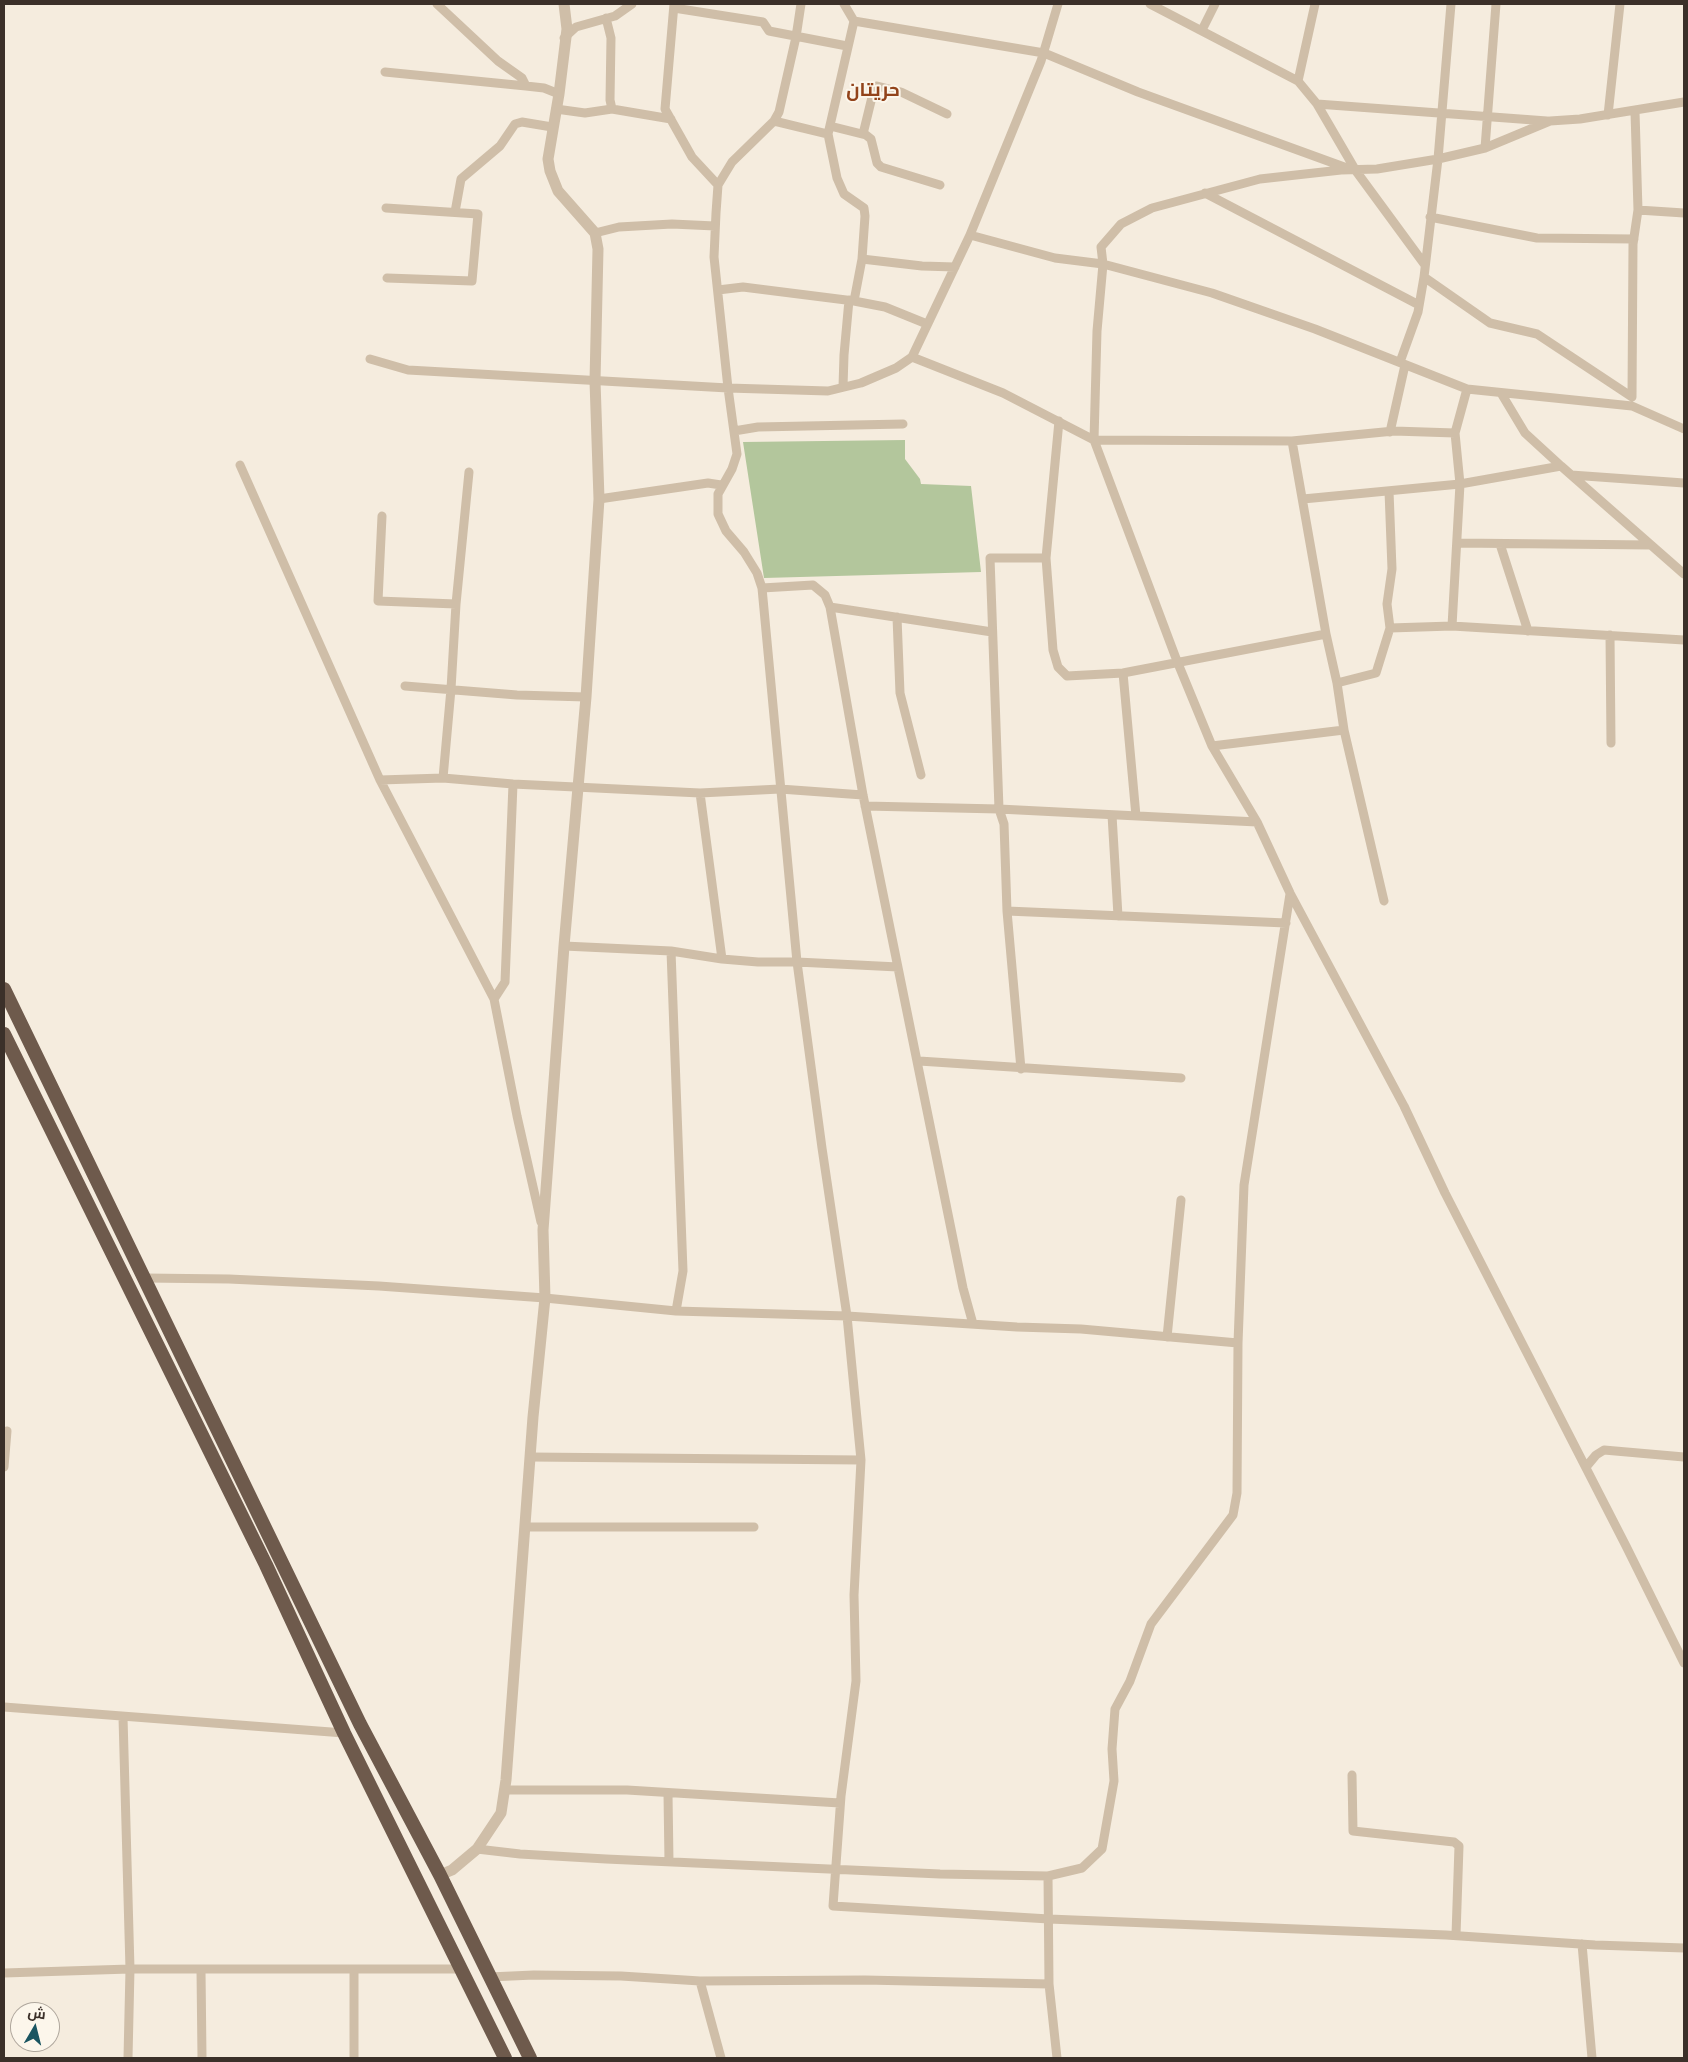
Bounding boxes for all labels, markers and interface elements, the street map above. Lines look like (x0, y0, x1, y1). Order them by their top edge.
district label: حريتان (846, 79, 900, 101)
north arrow (10, 2002, 60, 2052)
text: ش (27, 2003, 47, 2022)

